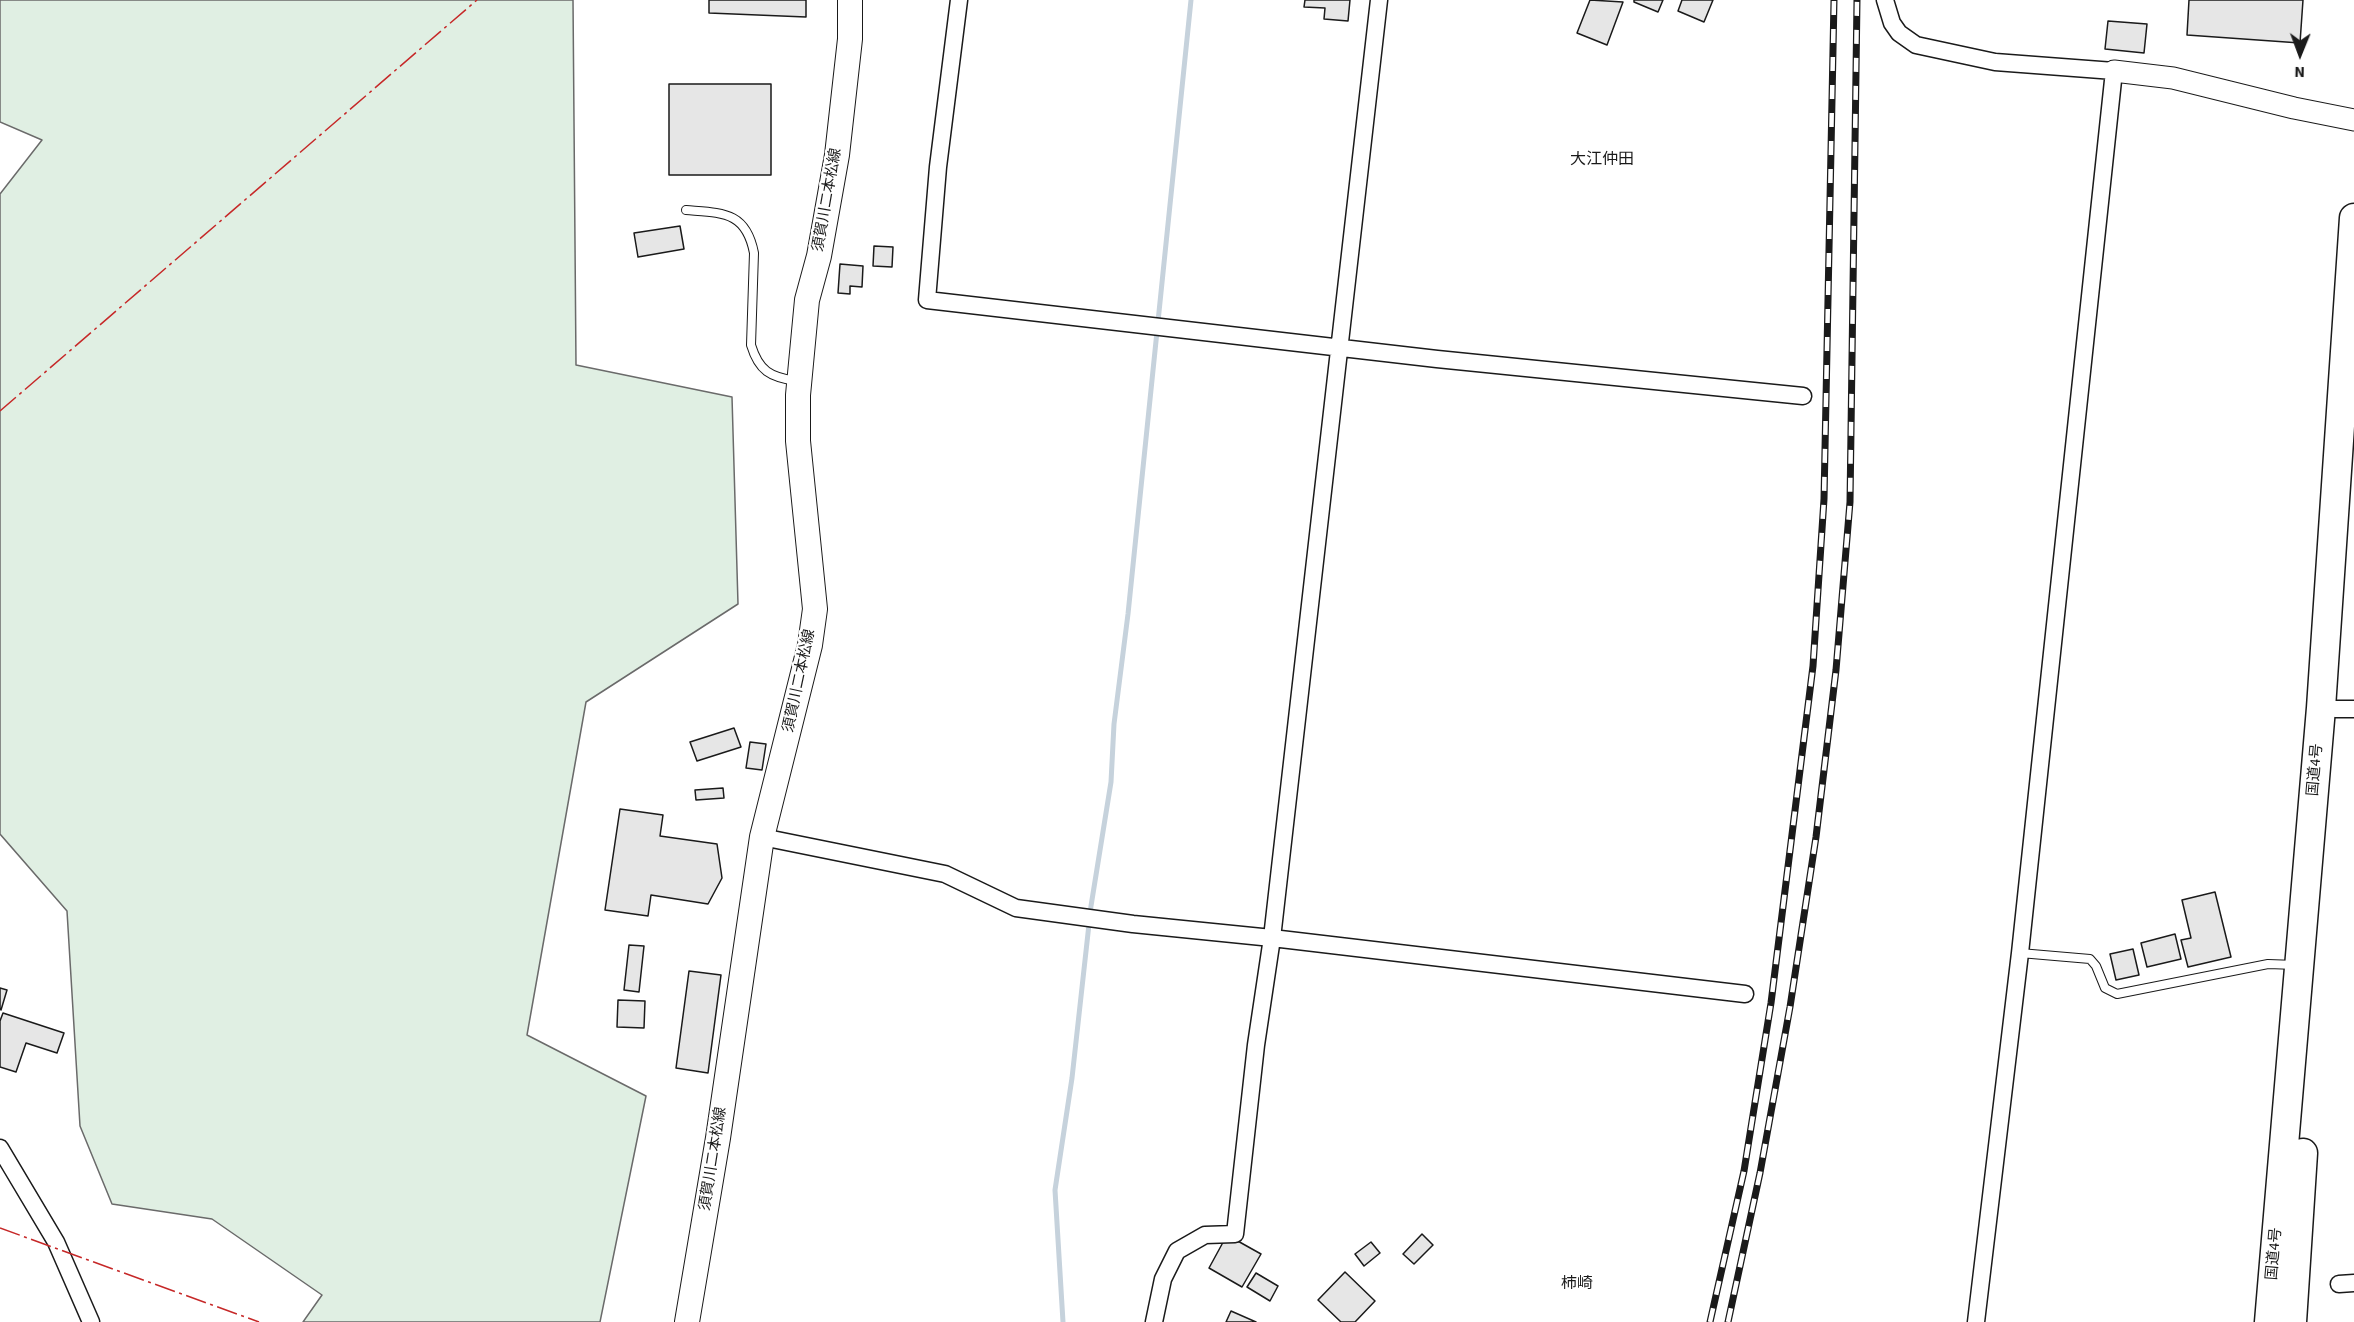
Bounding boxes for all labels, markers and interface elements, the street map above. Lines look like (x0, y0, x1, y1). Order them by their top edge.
north arrow (2270, 24, 2330, 84)
text: N (2294, 61, 2305, 83)
street label: 須賀川二本松線 (810, 147, 846, 253)
district label: 大江仲田 (1570, 150, 1634, 170)
street label: 須賀川二本松線 (780, 628, 820, 734)
street label: 国道4号 (2305, 743, 2327, 797)
street label: 須賀川二本松線 (697, 1106, 731, 1212)
street label: 国道4号 (2264, 1227, 2286, 1281)
district label: 柿崎 (1561, 1274, 1593, 1294)

